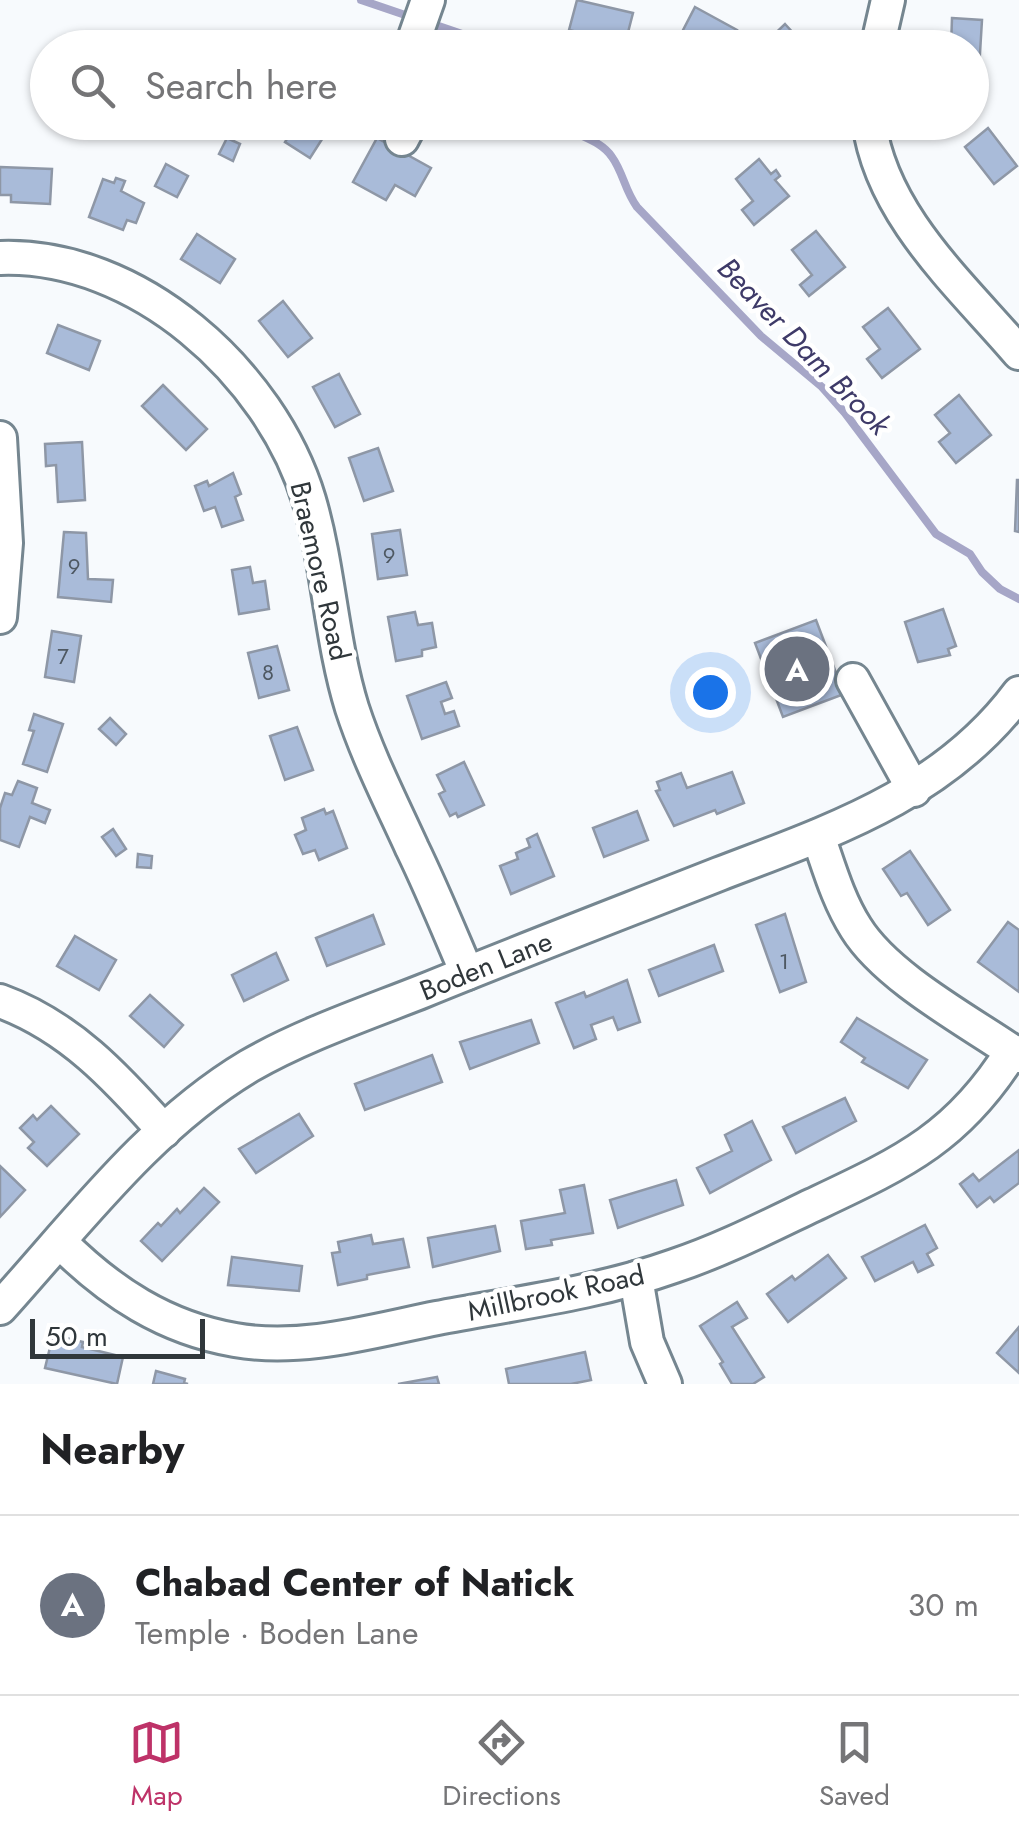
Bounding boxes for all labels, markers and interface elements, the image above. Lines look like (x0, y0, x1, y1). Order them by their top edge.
search box (30, 30, 989, 140)
icon: search (65, 58, 120, 113)
text: Search here (145, 58, 337, 113)
water label: Beaver Dam Brook (708, 247, 901, 445)
street label: Braemore Road (279, 477, 361, 665)
house number: 9 (383, 539, 395, 571)
house number: 9 (68, 550, 80, 582)
pin: A (764, 632, 830, 706)
house number: 7 (57, 640, 69, 672)
house number: 8 (262, 656, 274, 688)
your location (685, 667, 736, 718)
street label: Boden Lane (414, 921, 558, 1011)
house number: 1 (779, 945, 789, 977)
street label: Millbrook Road (464, 1254, 648, 1332)
scale bar (30, 1314, 205, 1358)
text: 50 m (45, 1316, 108, 1357)
text: Nearby (40, 1419, 184, 1480)
text: Chabad Center of Natick (135, 1555, 574, 1610)
text: A (61, 1582, 84, 1628)
text: 30 m (908, 1582, 979, 1628)
text: Temple · Boden Lane (135, 1610, 419, 1656)
tab: Map (129, 1715, 184, 1816)
tab: Directions (442, 1715, 561, 1816)
tab: Saved (819, 1715, 890, 1816)

